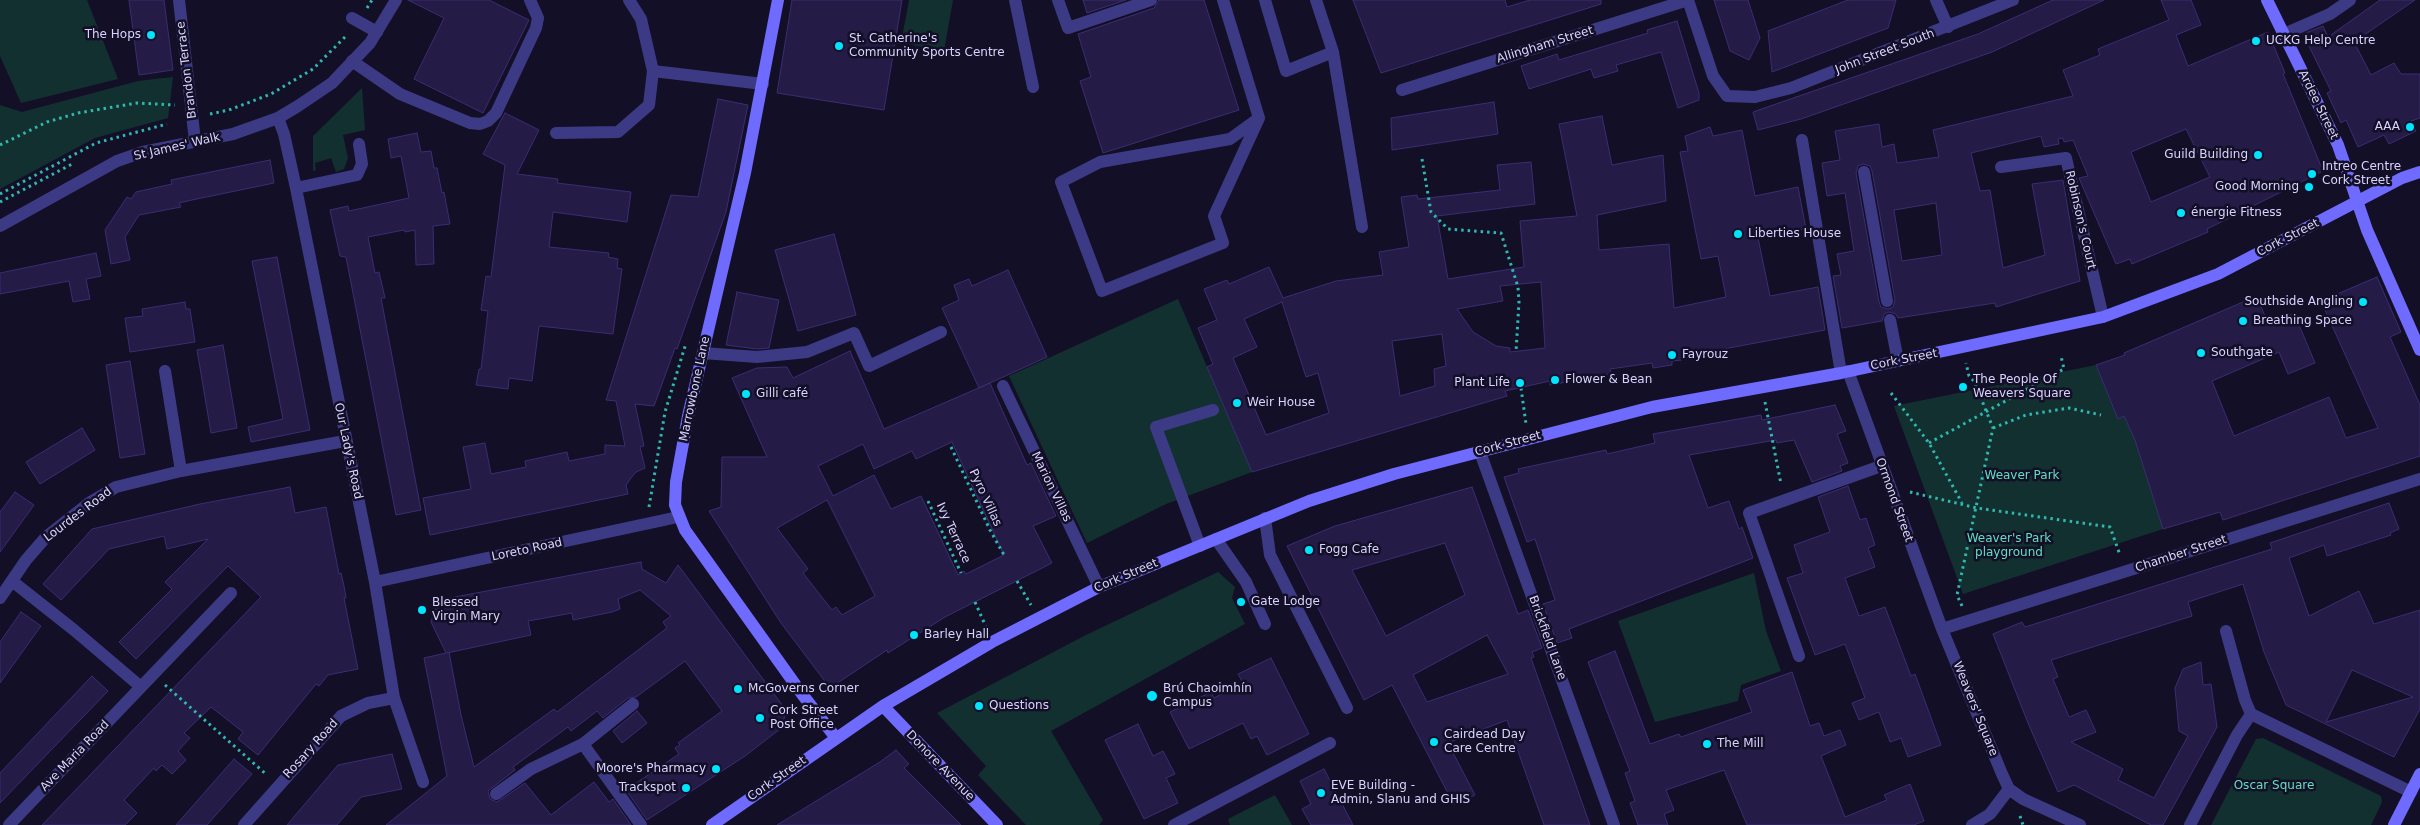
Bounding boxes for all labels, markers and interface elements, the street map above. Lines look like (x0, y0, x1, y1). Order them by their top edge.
street label: Brandon Terrace (174, 20, 200, 120)
street label: Allingham Street (1495, 23, 1595, 67)
street label: John Street South (1833, 26, 1937, 78)
place label: The Hops (85, 28, 141, 42)
marker: The Hops (145, 29, 157, 41)
place label: St. Catherine's Community Sports Centre (849, 32, 1005, 60)
place label: UCKG Help Centre (2266, 34, 2375, 48)
marker: UCKG Help Centre (2250, 35, 2262, 47)
marker: St. Catherine's Community Sports Centre (833, 40, 845, 52)
street label: Ardee Street (2295, 68, 2341, 142)
place label: AAA (2375, 120, 2400, 134)
marker: AAA (2404, 121, 2416, 133)
street label: St James' Walk (132, 130, 222, 164)
place label: Guild Building (2164, 148, 2248, 162)
marker: Guild Building (2252, 149, 2264, 161)
place label: Intreo Centre Cork Street (2322, 160, 2401, 188)
marker: Intreo Centre Cork Street (2306, 168, 2318, 180)
street label: Robinson's Court (2062, 169, 2098, 271)
place label: Good Morning (2215, 180, 2299, 194)
marker: Good Morning (2303, 181, 2315, 193)
place label: énergie Fitness (2191, 206, 2282, 220)
marker: énergie Fitness (2175, 207, 2187, 219)
street label: Cork Street (2254, 216, 2322, 260)
place label: Liberties House (1748, 227, 1841, 241)
marker: Liberties House (1732, 228, 1744, 240)
place label: Southside Angling (2244, 295, 2353, 309)
marker: Southside Angling (2357, 296, 2369, 308)
place label: Breathing Space (2253, 314, 2352, 328)
marker: Breathing Space (2237, 315, 2249, 327)
street label: Marrowbone Lane (677, 335, 713, 443)
street label: Cork Street (1869, 346, 1939, 374)
place label: Southgate (2211, 346, 2273, 360)
marker: Southgate (2195, 347, 2207, 359)
place label: Fayrouz (1682, 348, 1728, 362)
marker: Fayrouz (1666, 349, 1678, 361)
place label: Flower & Bean (1565, 373, 1652, 387)
place label: The People Of Weavers Square (1973, 373, 2071, 401)
marker: Flower & Bean (1549, 374, 1561, 386)
place label: Plant Life (1454, 376, 1510, 390)
marker: Plant Life (1514, 377, 1526, 389)
marker: The People Of Weavers Square (1957, 381, 1969, 393)
place label: Gilli café (756, 387, 808, 401)
marker: Gilli café (740, 388, 752, 400)
place label: Weir House (1247, 396, 1315, 410)
marker: Weir House (1231, 397, 1243, 409)
street label: Our Lady's Road (331, 402, 365, 500)
street label: Cork Street (1473, 428, 1543, 460)
street label: Marion Villas (1028, 450, 1074, 524)
street label: Ormond Street (1872, 456, 1916, 544)
street label: Pyro Villas (965, 467, 1005, 529)
park label: Weaver Park (1984, 469, 2060, 483)
street label: Lourdes Road (41, 485, 115, 545)
street label: Ivy Terrace (933, 500, 973, 566)
park label: Weaver's Park playground (1967, 532, 2051, 560)
street label: Chamber Street (2133, 532, 2229, 576)
street label: Loreto Road (490, 535, 564, 565)
place label: Fogg Cafe (1319, 543, 1379, 557)
marker: Fogg Cafe (1303, 544, 1315, 556)
street label: Cork Street (1092, 556, 1160, 596)
street label: Brickfield Lane (1525, 594, 1569, 682)
place label: Gate Lodge (1251, 595, 1320, 609)
place label: Blessed Virgin Mary (432, 596, 500, 624)
marker: Gate Lodge (1235, 596, 1247, 608)
marker: Blessed Virgin Mary (416, 604, 428, 616)
place label: Barley Hall (924, 628, 989, 642)
marker: Barley Hall (908, 629, 920, 641)
street label: Weavers' Square (1949, 660, 2001, 758)
place label: McGoverns Corner (748, 682, 859, 696)
place label: Brú Chaoimhín Campus (1163, 682, 1252, 710)
marker: McGoverns Corner (732, 683, 744, 695)
marker: Brú Chaoimhín Campus (1145, 689, 1159, 703)
place label: Questions (989, 699, 1049, 713)
marker: Questions (973, 700, 985, 712)
place label: Cork Street Post Office (770, 704, 838, 732)
marker: Cork Street Post Office (754, 712, 766, 724)
street label: Rosary Road (281, 716, 341, 782)
street label: Ave Maria Road (37, 718, 113, 794)
street label: Donore Avenue (903, 728, 977, 804)
place label: Cairdead Day Care Centre (1444, 728, 1525, 756)
marker: Cairdead Day Care Centre (1428, 736, 1440, 748)
place label: The Mill (1717, 737, 1763, 751)
marker: The Mill (1701, 738, 1713, 750)
street label: Cork Street (745, 754, 809, 804)
place label: Moore's Pharmacy (596, 762, 706, 776)
marker: Moore's Pharmacy (710, 763, 722, 775)
place label: EVE Building - Admin, Slanu and GHIS (1331, 779, 1470, 807)
park label: Oscar Square (2234, 779, 2314, 793)
place label: Trackspot (619, 781, 676, 795)
marker: Trackspot (680, 782, 692, 794)
marker: EVE Building - Admin, Slanu and GHIS (1315, 787, 1327, 799)

